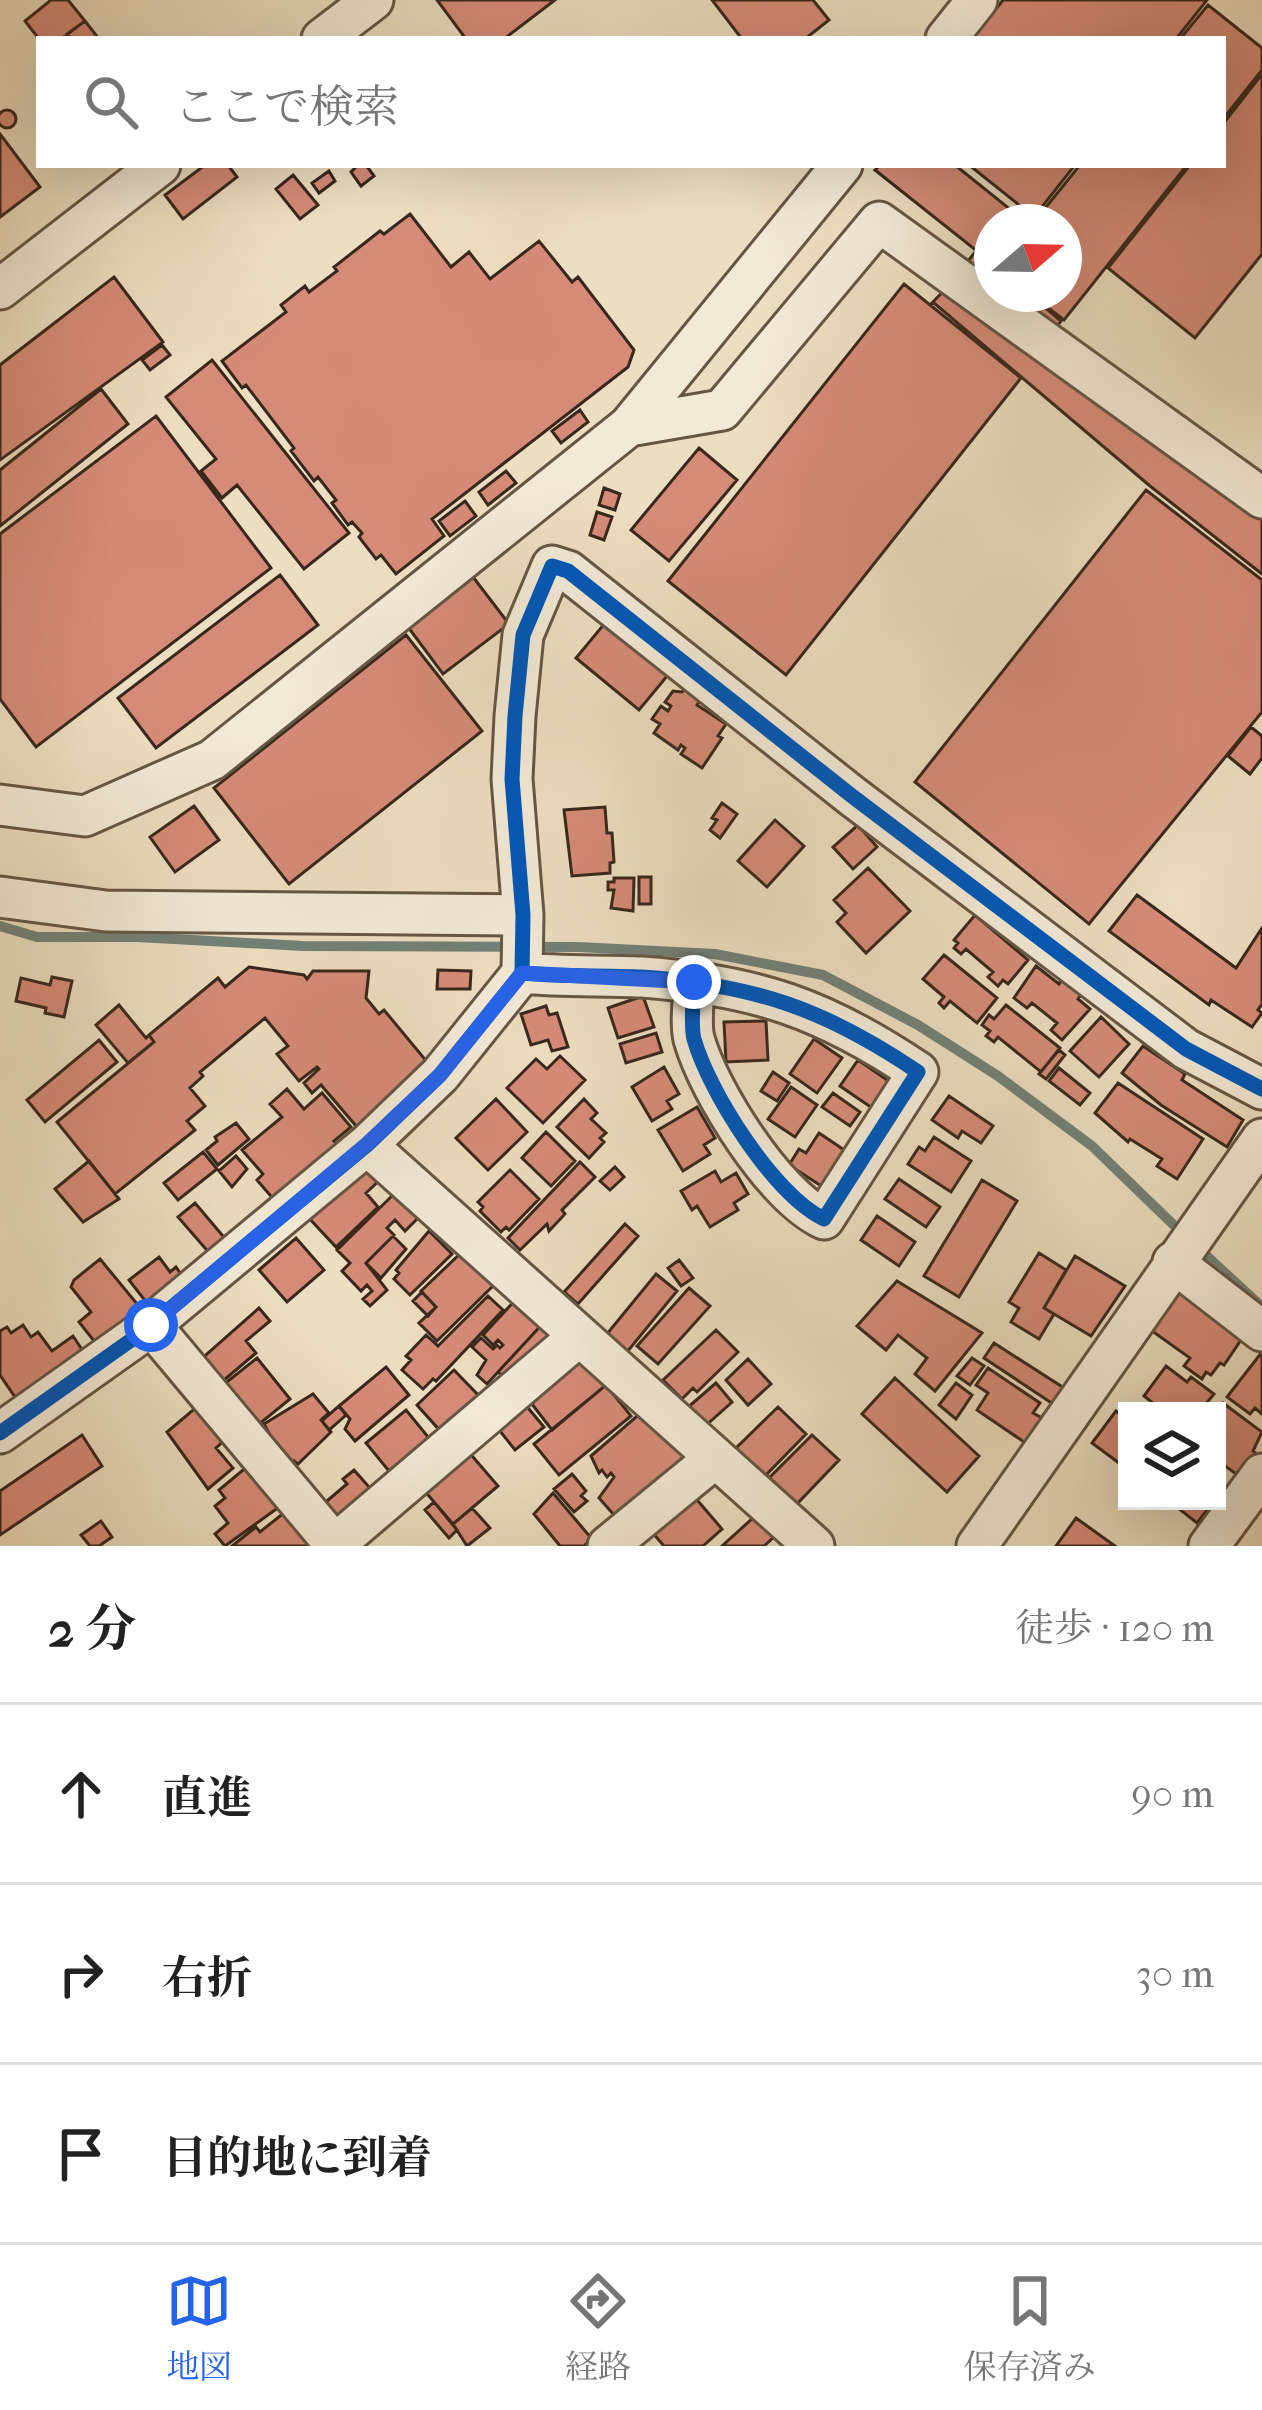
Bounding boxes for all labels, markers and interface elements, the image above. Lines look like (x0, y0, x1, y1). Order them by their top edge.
search box (36, 36, 1226, 168)
icon: search (78, 69, 144, 135)
text: ここで検索 (174, 81, 399, 134)
north arrow (974, 204, 1082, 312)
route end (667, 955, 721, 1009)
route start (124, 1298, 178, 1352)
map controls (1118, 1402, 1226, 1510)
button: layers (1118, 1402, 1226, 1510)
text: 2 分 (48, 1599, 136, 1659)
text: 徒歩 · 120 m (1015, 1605, 1214, 1651)
icon: ahead (48, 1761, 114, 1827)
text: 90 m (1131, 1771, 1214, 1817)
text: 直進 (162, 1772, 252, 1825)
icon: right (48, 1941, 114, 2007)
text: 30 m (1136, 1951, 1214, 1997)
text: 右折 (162, 1952, 252, 2005)
icon: arrive (48, 2121, 114, 2187)
text: 目的地に到着 (162, 2132, 432, 2185)
tab: 地図 (166, 2268, 232, 2387)
tab: 経路 (565, 2268, 631, 2387)
tab: 保存済み (964, 2268, 1096, 2387)

